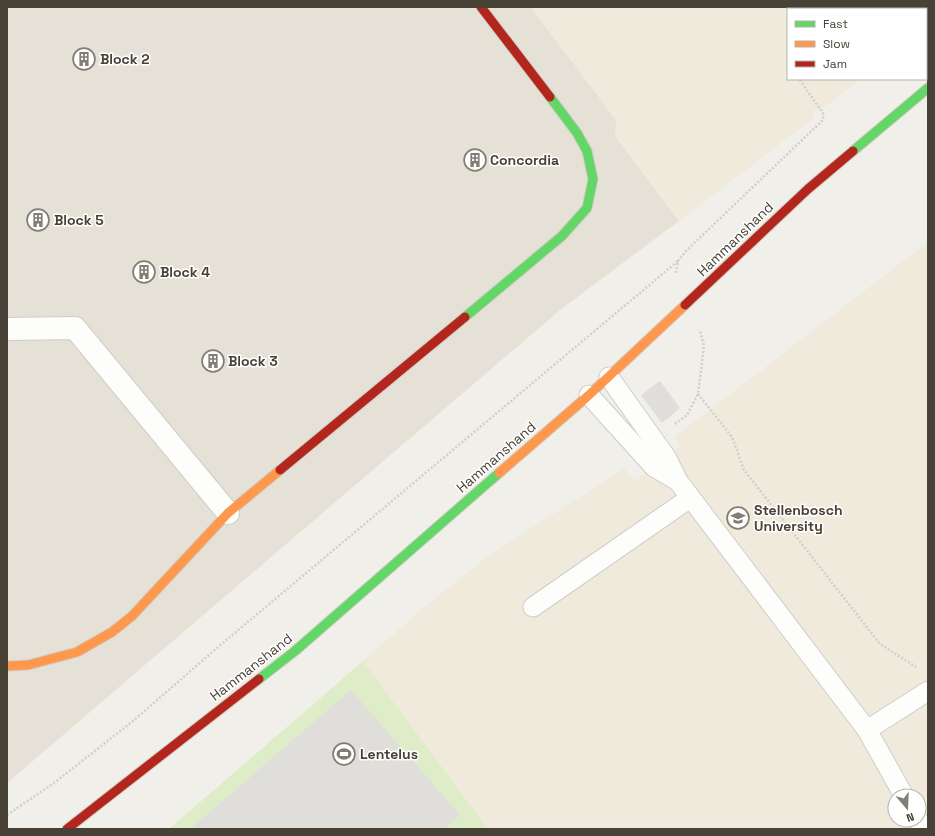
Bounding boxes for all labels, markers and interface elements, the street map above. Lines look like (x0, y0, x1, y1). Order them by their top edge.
legend (787, 8, 927, 80)
text: Fast (823, 16, 848, 32)
text: Slow (823, 36, 850, 52)
building icon: Block 2 (71, 46, 97, 72)
place label: Block 2 (100, 50, 150, 68)
text: Jam (823, 56, 847, 72)
building icon: Concordia (462, 147, 488, 173)
place label: Concordia (490, 151, 559, 169)
street label: Hammanshand (693, 198, 777, 280)
building icon: Block 5 (25, 207, 51, 233)
place label: Block 5 (54, 211, 104, 229)
building icon: Block 4 (131, 259, 157, 285)
place label: Block 4 (160, 263, 210, 281)
building icon: Block 3 (200, 348, 226, 374)
place label: Block 3 (228, 352, 278, 370)
street label: Hammanshand (453, 418, 539, 496)
place label: Stellenbosch University (754, 501, 843, 535)
school or university icon: Stellenbosch University (725, 505, 751, 531)
street label: Hammanshand (206, 629, 296, 705)
sports icon: Lentelus (331, 741, 357, 767)
place label: Lentelus (360, 745, 418, 763)
north arrow (887, 788, 927, 828)
text: N (904, 810, 916, 825)

